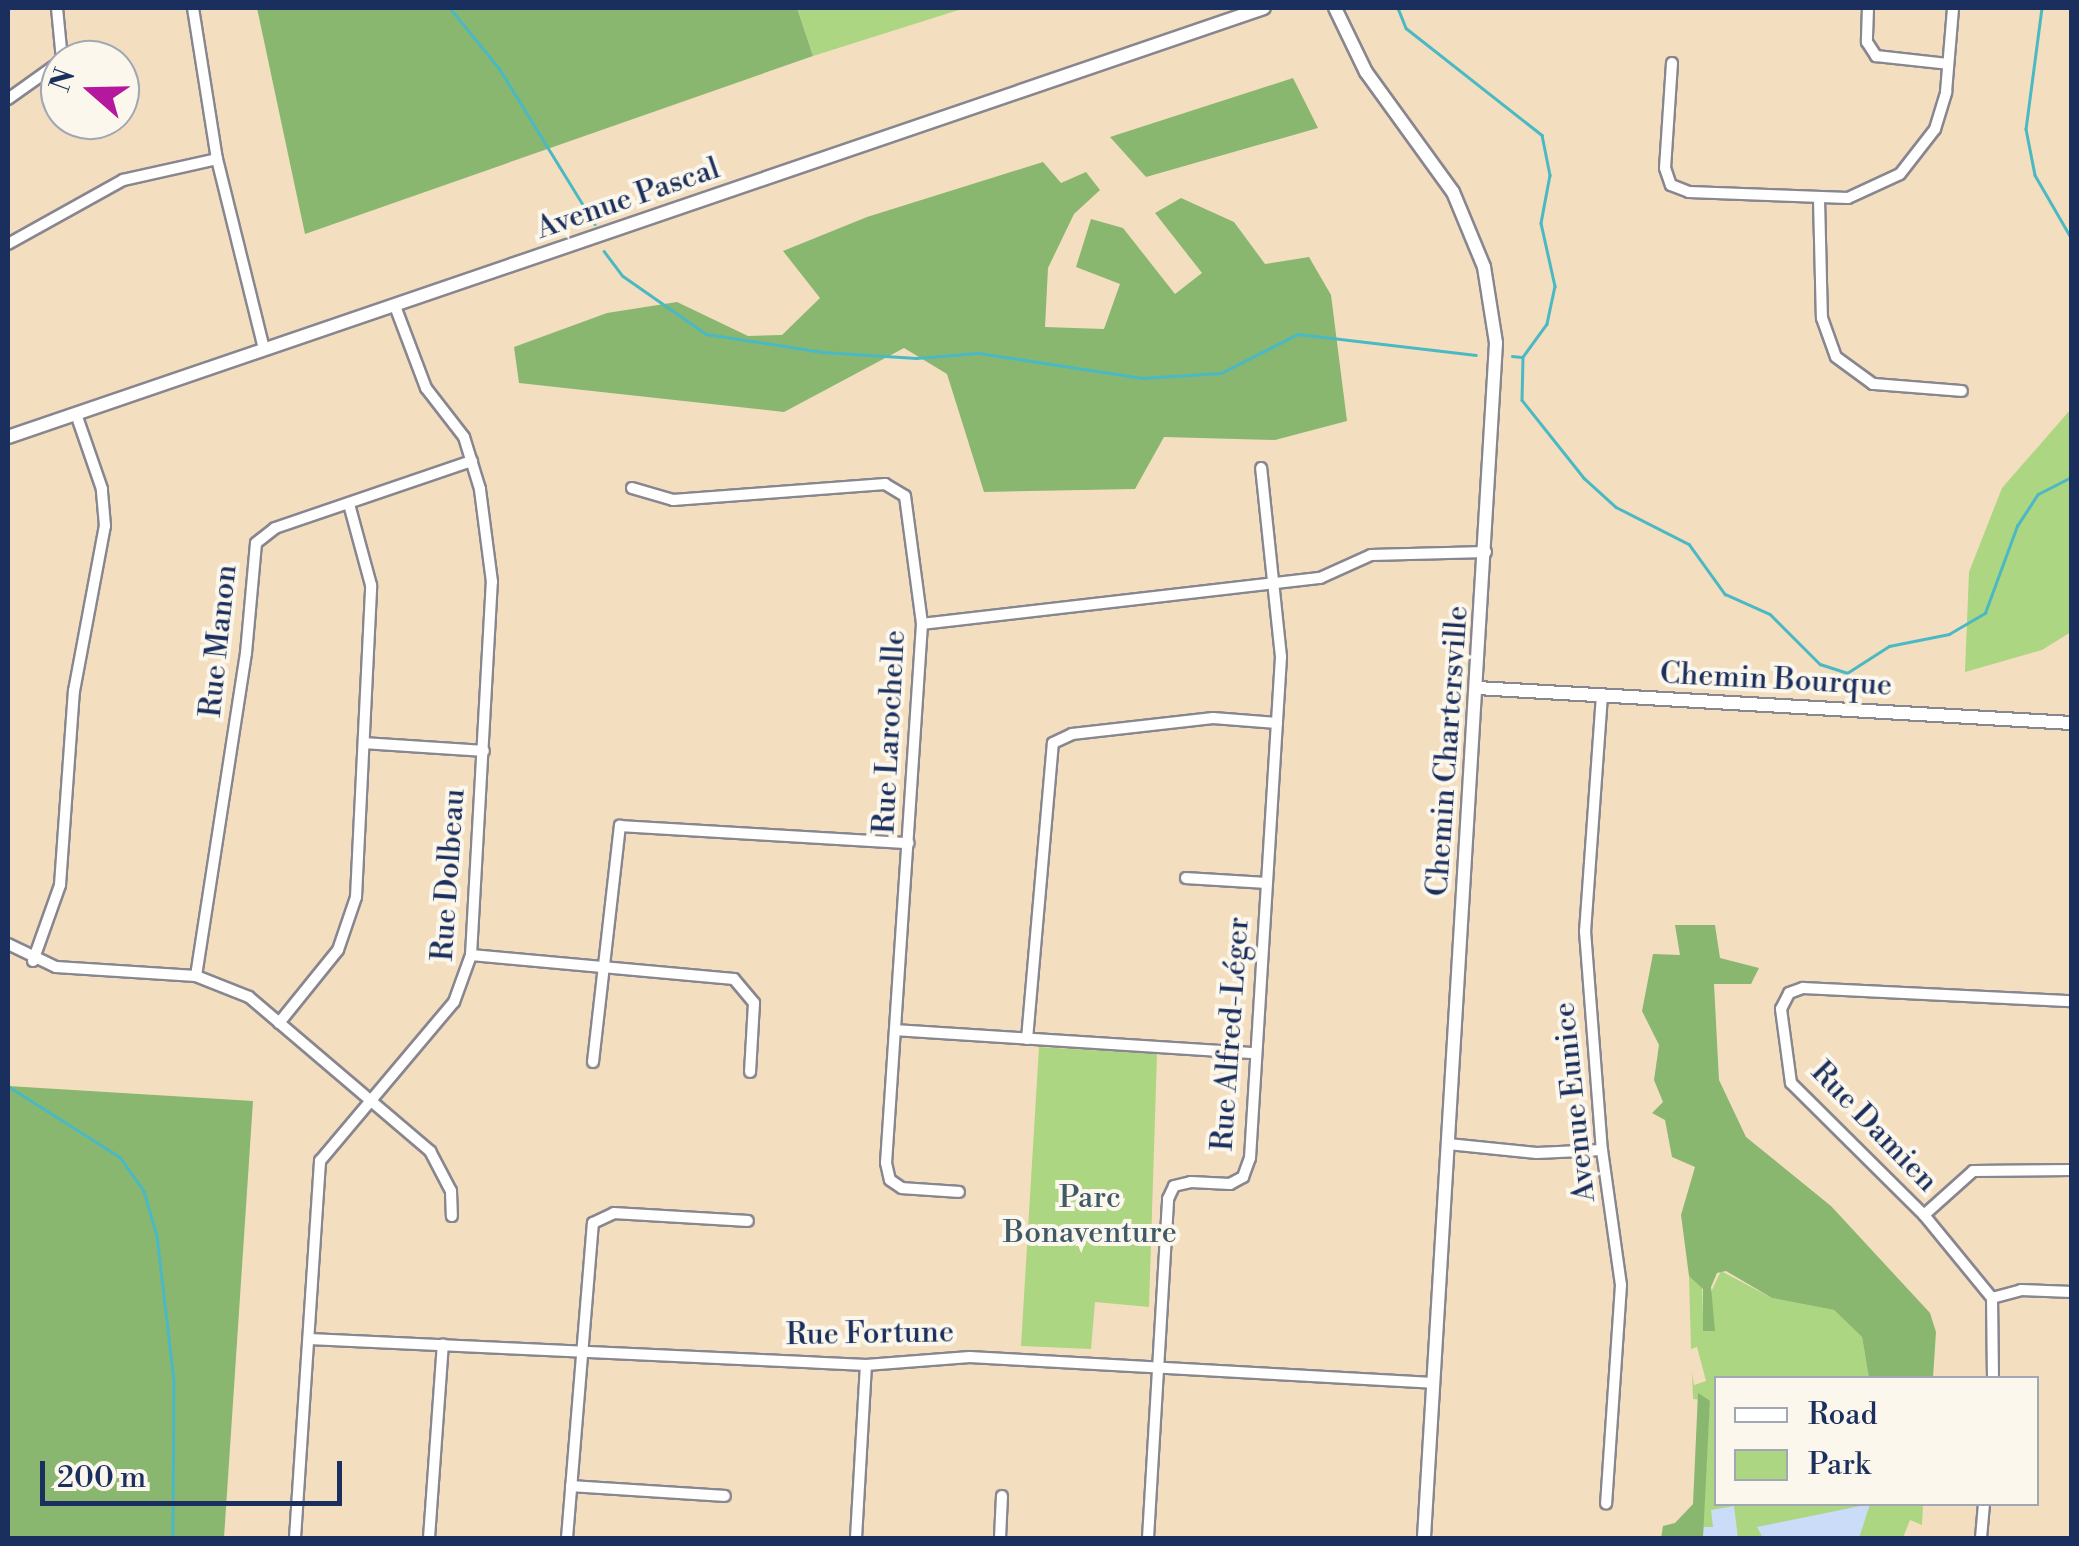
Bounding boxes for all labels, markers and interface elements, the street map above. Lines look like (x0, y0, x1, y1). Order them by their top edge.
north arrow (40, 40, 140, 140)
text: N (43, 64, 83, 97)
street label: Avenue Pascal (532, 151, 724, 247)
street label: Rue Manon (193, 563, 245, 719)
street label: Chemin Chartersville (1420, 604, 1476, 898)
street label: Rue Larochelle (867, 629, 913, 835)
street label: Chemin Bourque (1659, 656, 1893, 704)
street label: Rue Dolbeau (425, 788, 473, 962)
street label: Rue Alfred-Léger (1205, 916, 1257, 1152)
street label: Avenue Eunice (1547, 1000, 1603, 1204)
street label: Rue Damien (1803, 1054, 1945, 1200)
park label: Parc Bonaventure (1003, 1180, 1177, 1250)
street label: Rue Fortune (786, 1315, 954, 1353)
legend (1714, 1376, 2039, 1506)
text: Road (1808, 1396, 1878, 1434)
scale bar (45, 1441, 348, 1503)
text: Park (1808, 1446, 1870, 1484)
text: 200 m (57, 1459, 146, 1497)

